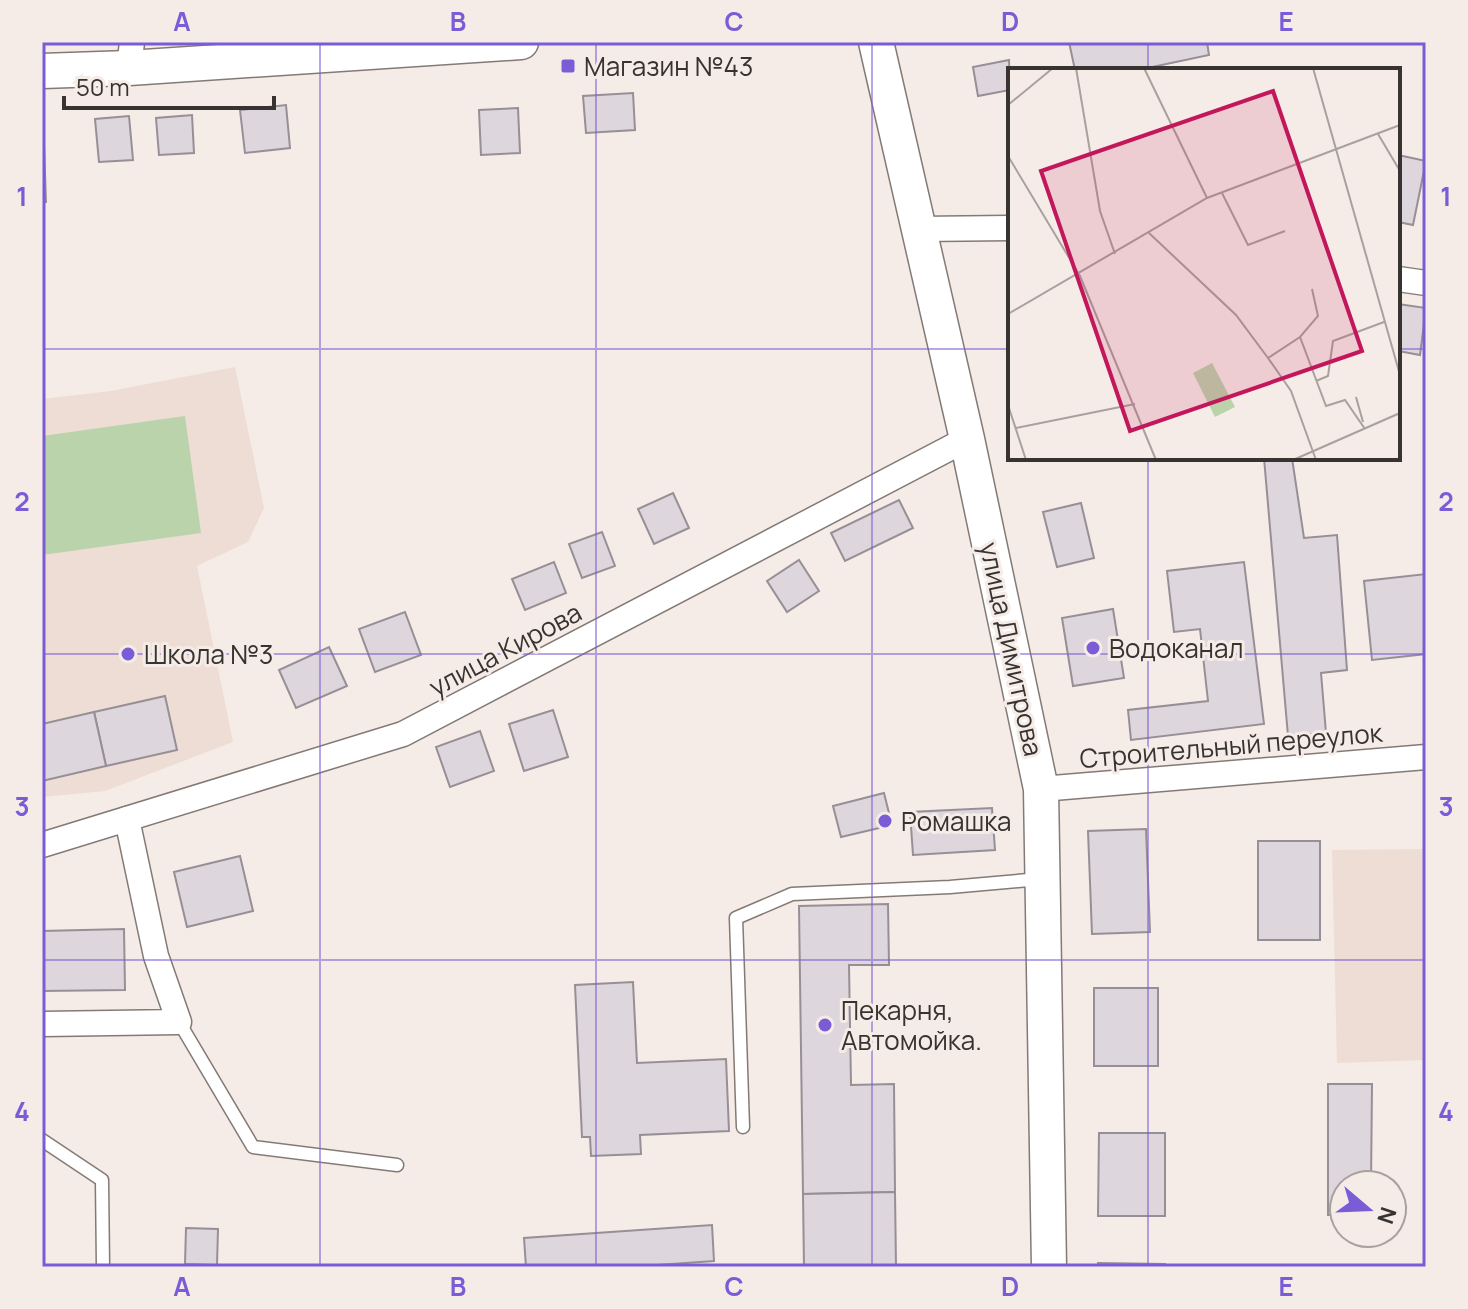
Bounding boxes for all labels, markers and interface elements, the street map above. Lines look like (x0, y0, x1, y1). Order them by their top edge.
text: A (173, 3, 191, 39)
text: B (450, 3, 466, 39)
text: C (724, 3, 744, 39)
text: D (1001, 3, 1019, 39)
text: E (1278, 3, 1294, 39)
place label: Магазин №43 (584, 48, 753, 84)
marker: Магазин №43 (559, 57, 577, 75)
scale bar (64, 60, 274, 110)
inset map (1008, 68, 1400, 460)
text: 50 m (76, 70, 130, 103)
text: 1 (16, 178, 28, 214)
text: 1 (1440, 178, 1452, 214)
text: 2 (14, 483, 30, 519)
text: 2 (1438, 483, 1454, 519)
street label: улица Димитрова (972, 539, 1052, 759)
street label: улица Кирова (422, 594, 588, 704)
place label: Водоканал (1109, 630, 1243, 666)
place label: Школа №3 (144, 636, 273, 672)
marker: Водоканал (1084, 639, 1102, 657)
marker: Школа №3 (119, 645, 137, 663)
street label: Строительный переулок (1078, 714, 1385, 776)
text: 3 (14, 788, 30, 824)
text: 3 (1438, 788, 1454, 824)
place label: Ромашка (901, 803, 1012, 839)
marker: Ромашка (876, 812, 894, 830)
place label: Пекарня, Автомойка. (841, 992, 982, 1058)
marker: Пекарня, Автомойка. (816, 1016, 834, 1034)
text: 4 (14, 1093, 30, 1129)
text: 4 (1438, 1093, 1454, 1129)
north arrow (1328, 1169, 1408, 1249)
text: N (1370, 1203, 1404, 1228)
text: A (173, 1268, 191, 1304)
text: B (450, 1268, 466, 1304)
text: C (724, 1268, 744, 1304)
text: D (1001, 1268, 1019, 1304)
text: E (1278, 1268, 1294, 1304)

